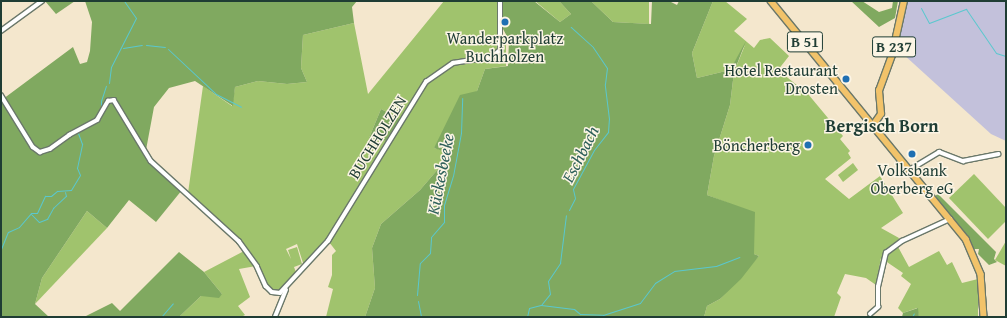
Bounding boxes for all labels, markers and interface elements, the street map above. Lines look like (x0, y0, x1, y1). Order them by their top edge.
marker: Wanderparkplatz Buchholzen (500, 17, 510, 27)
place label: Wanderparkplatz Buchholzen (447, 28, 563, 66)
road number: B 51 (786, 29, 824, 55)
road number: B 237 (872, 34, 916, 60)
place label: Hotel Restaurant Drosten (724, 60, 838, 98)
marker: Hotel Restaurant Drosten (841, 74, 851, 84)
street label: BUCHHOLZEN (344, 92, 410, 182)
district label: Bergisch Born (825, 115, 939, 137)
water label: Eschbach (557, 122, 603, 186)
water label: Kückesbeeke (422, 132, 458, 216)
place label: Böncherberg (714, 135, 800, 155)
marker: Böncherberg (803, 140, 813, 150)
marker: Volksbank Oberberg eG (907, 149, 917, 159)
place label: Volksbank Oberberg eG (871, 160, 953, 198)

